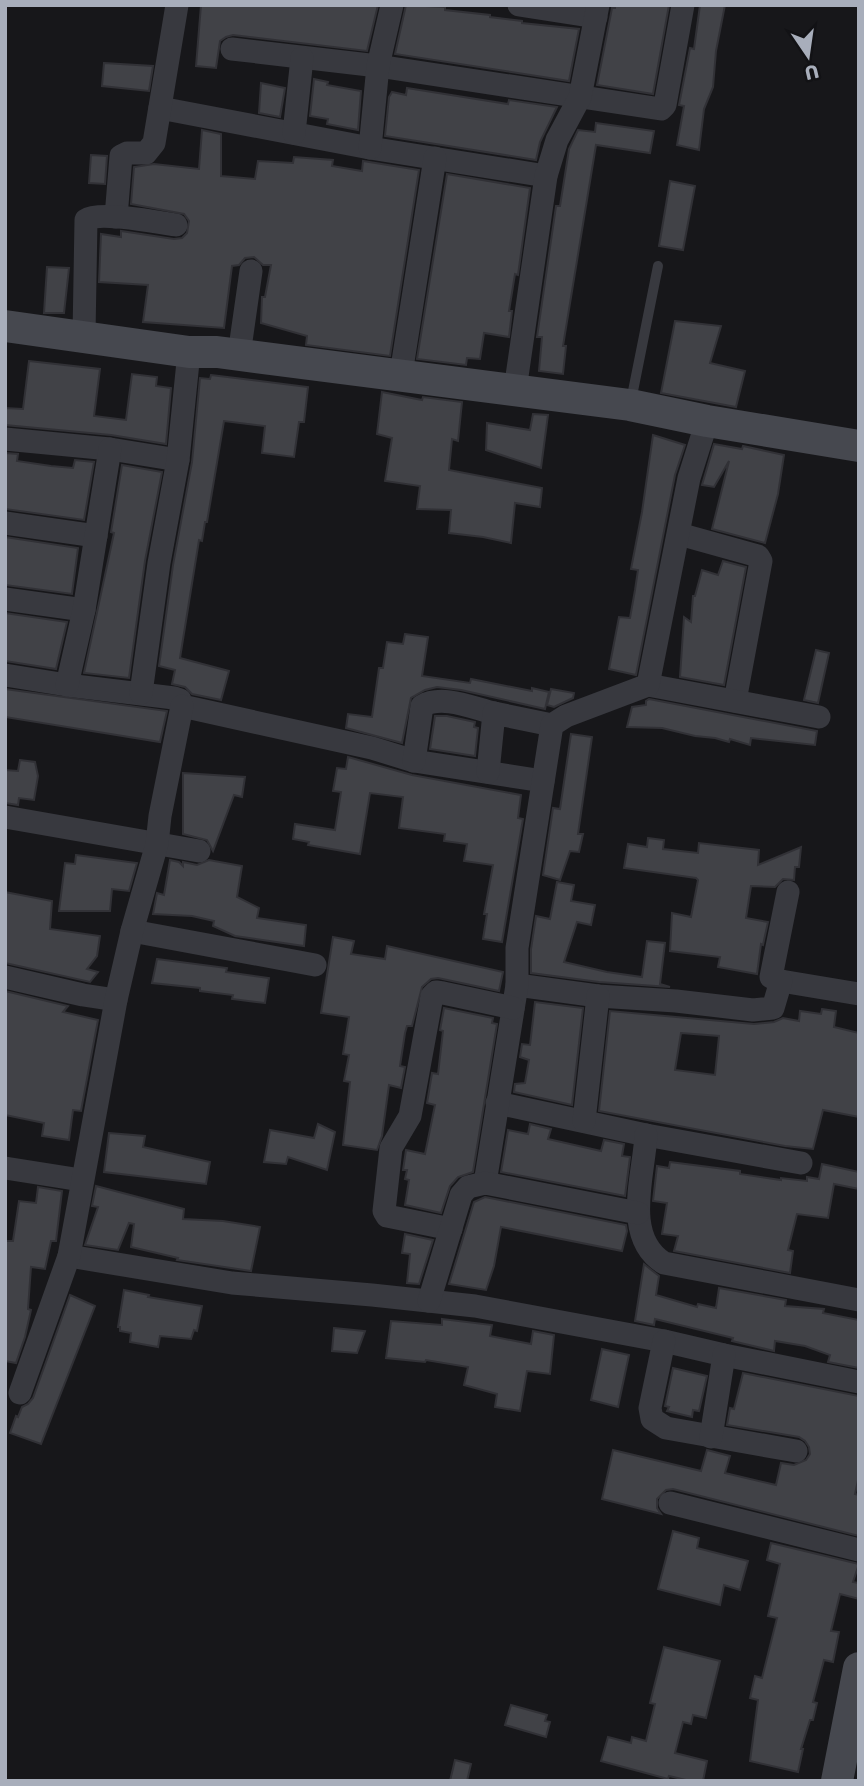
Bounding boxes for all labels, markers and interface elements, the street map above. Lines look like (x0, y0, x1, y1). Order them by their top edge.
north arrow (773, 21, 843, 91)
text: U (802, 59, 821, 85)

